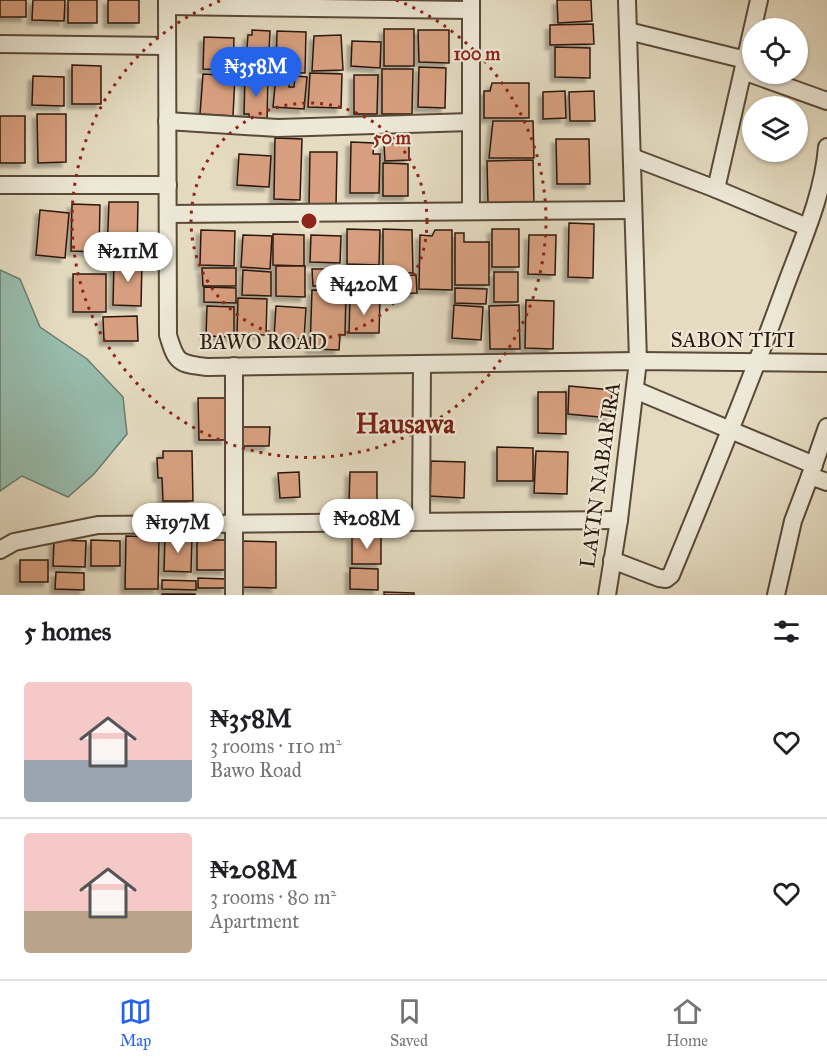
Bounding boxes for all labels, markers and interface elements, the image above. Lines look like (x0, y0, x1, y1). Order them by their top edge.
map controls (742, 18, 808, 162)
button: locate (742, 18, 808, 84)
text: 100 m (454, 43, 501, 65)
pin: ₦358M (214, 47, 298, 98)
text: ₦358M (225, 54, 288, 78)
button: layers (742, 96, 808, 162)
text: 50 m (373, 127, 412, 149)
centre of rings (299, 211, 319, 231)
pin: ₦211M (86, 232, 170, 283)
text: ₦211M (98, 239, 158, 263)
pin: ₦420M (322, 265, 406, 316)
text: ₦420M (330, 272, 398, 296)
street label: SABON TITI (671, 327, 795, 353)
street label: BAWO ROAD (199, 329, 327, 355)
street label: LAYIN NABARIRA (574, 381, 626, 569)
district label: Hausawa (355, 407, 455, 440)
pin: ₦208M (325, 499, 409, 550)
pin: ₦197M (136, 503, 220, 554)
text: ₦208M (333, 506, 401, 530)
text: ₦197M (146, 510, 210, 534)
text: 5 homes (24, 615, 111, 647)
icon: filters (770, 615, 803, 648)
text: ₦358M (210, 702, 292, 734)
icon: home (72, 706, 144, 778)
icon: heart (770, 726, 803, 759)
text: 3 rooms · 110 m² (210, 734, 341, 758)
text: Bawo Road (210, 758, 302, 782)
text: ₦208M (210, 853, 297, 885)
icon: home (72, 857, 144, 929)
icon: heart (770, 877, 803, 910)
text: 3 rooms · 80 m² (210, 885, 336, 909)
text: Apartment (210, 909, 299, 933)
tab: Map (119, 995, 152, 1050)
tab: Saved (390, 995, 428, 1050)
tab: Home (666, 995, 708, 1050)

